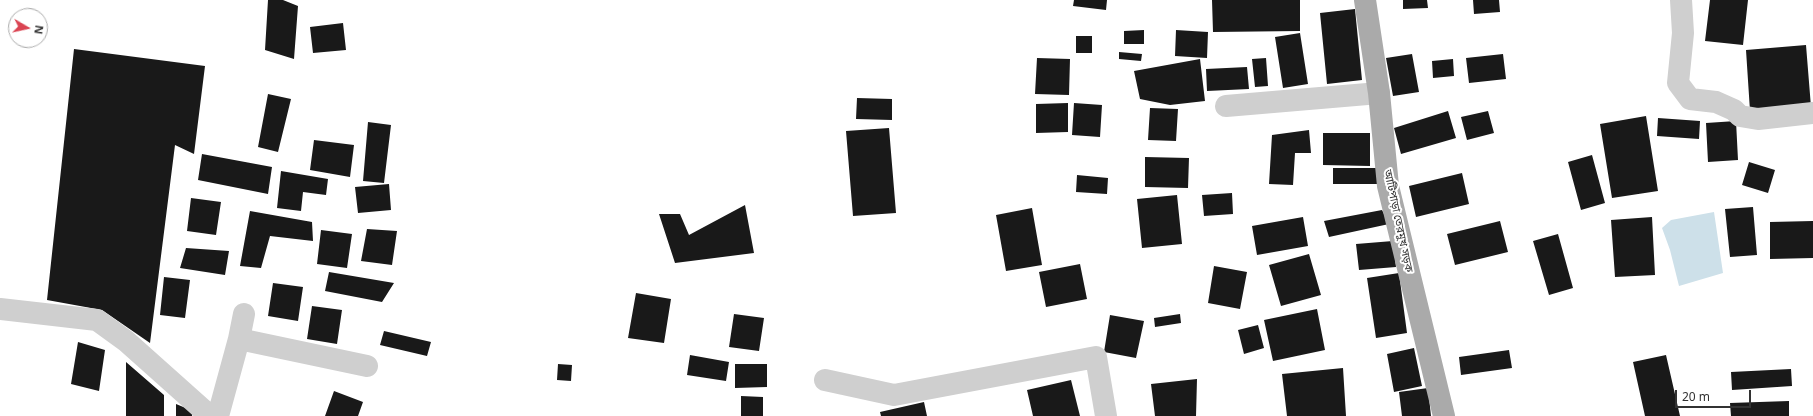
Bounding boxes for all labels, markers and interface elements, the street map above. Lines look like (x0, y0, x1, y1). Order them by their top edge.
north arrow (8, 8, 48, 48)
text: N (31, 24, 47, 35)
street label: আটিপাড়া তেরমুখ সড়ক (1381, 168, 1415, 274)
scale bar (1677, 382, 1753, 408)
text: 20 m (1682, 388, 1710, 405)

